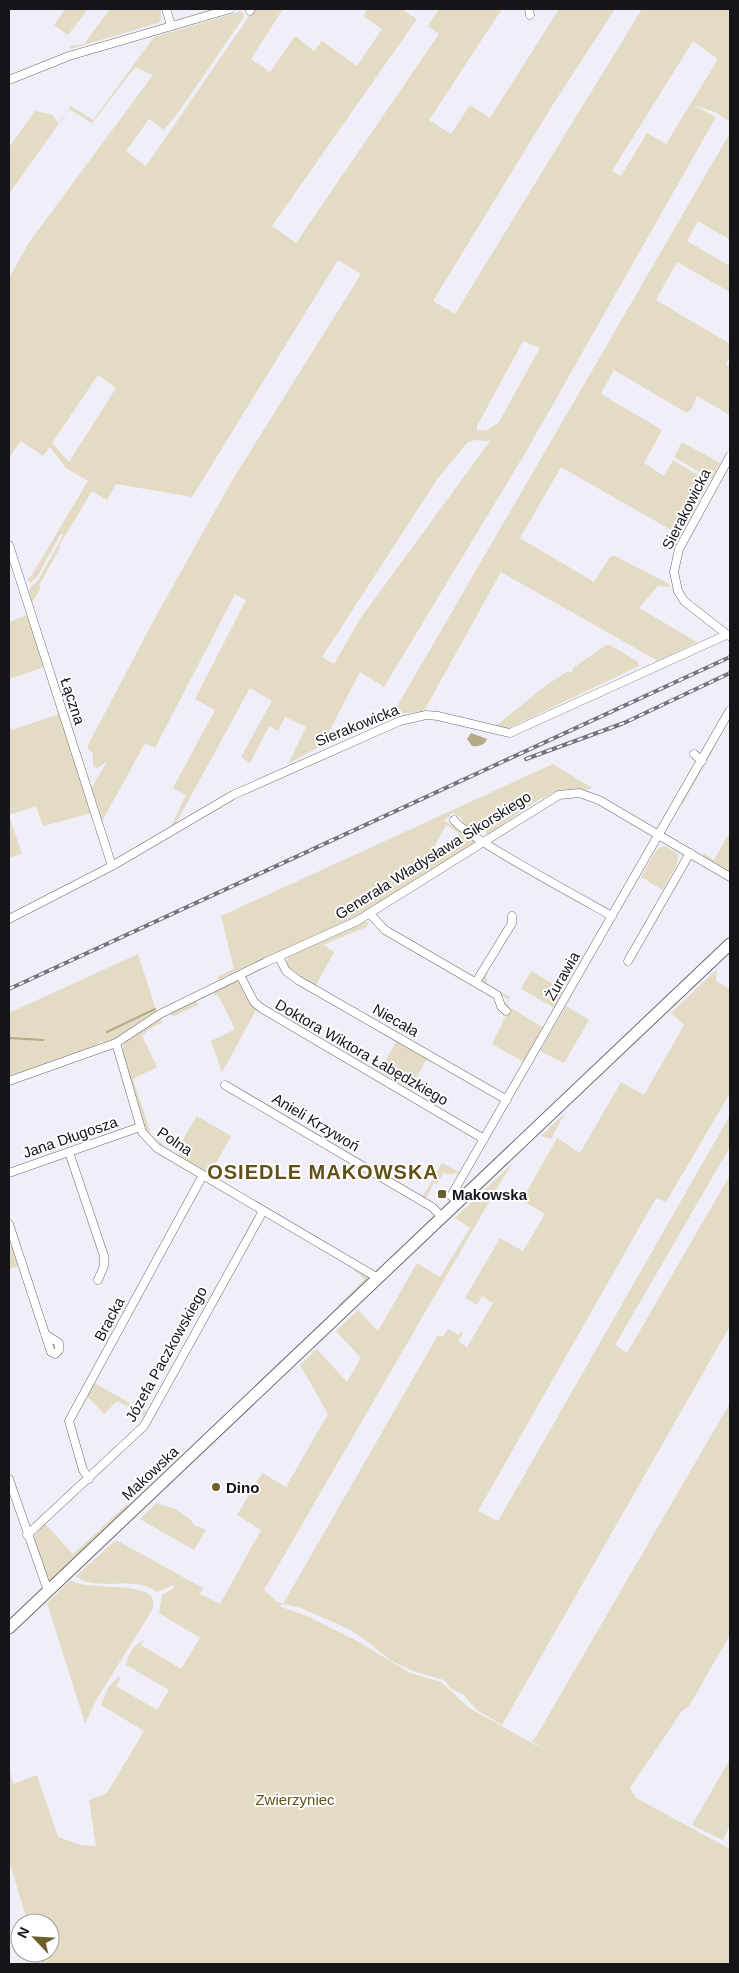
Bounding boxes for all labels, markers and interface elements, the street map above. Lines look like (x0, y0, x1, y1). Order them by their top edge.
street label: Sierakowicka (658, 465, 714, 552)
street label: Łączna (57, 675, 89, 727)
street label: Sierakowicka (313, 700, 402, 749)
street label: Generała Władysława Sikorskiego (332, 787, 534, 923)
street label: Żurawia (541, 948, 583, 1003)
street label: Doktora Wiktora Łabędzkiego (273, 995, 451, 1109)
street label: Niecała (370, 1000, 422, 1040)
street label: Anieli Krzywoń (269, 1089, 363, 1155)
street label: Jana Długosza (20, 1113, 120, 1161)
street label: Polna (154, 1123, 196, 1159)
district label: OSIEDLE MAKOWSKA (207, 1161, 439, 1183)
place label: Makowska (452, 1186, 528, 1203)
marker: Makowska (436, 1188, 448, 1200)
street label: Józefa Paczkowskiego (122, 1284, 210, 1424)
street label: Bracka (91, 1294, 128, 1344)
street label: Makowska (118, 1442, 182, 1503)
place label: Dino (226, 1479, 259, 1496)
marker: Dino (210, 1481, 222, 1493)
park label: Zwierzyniec (255, 1791, 335, 1808)
north arrow (10, 1913, 60, 1963)
text: N (14, 1925, 33, 1940)

